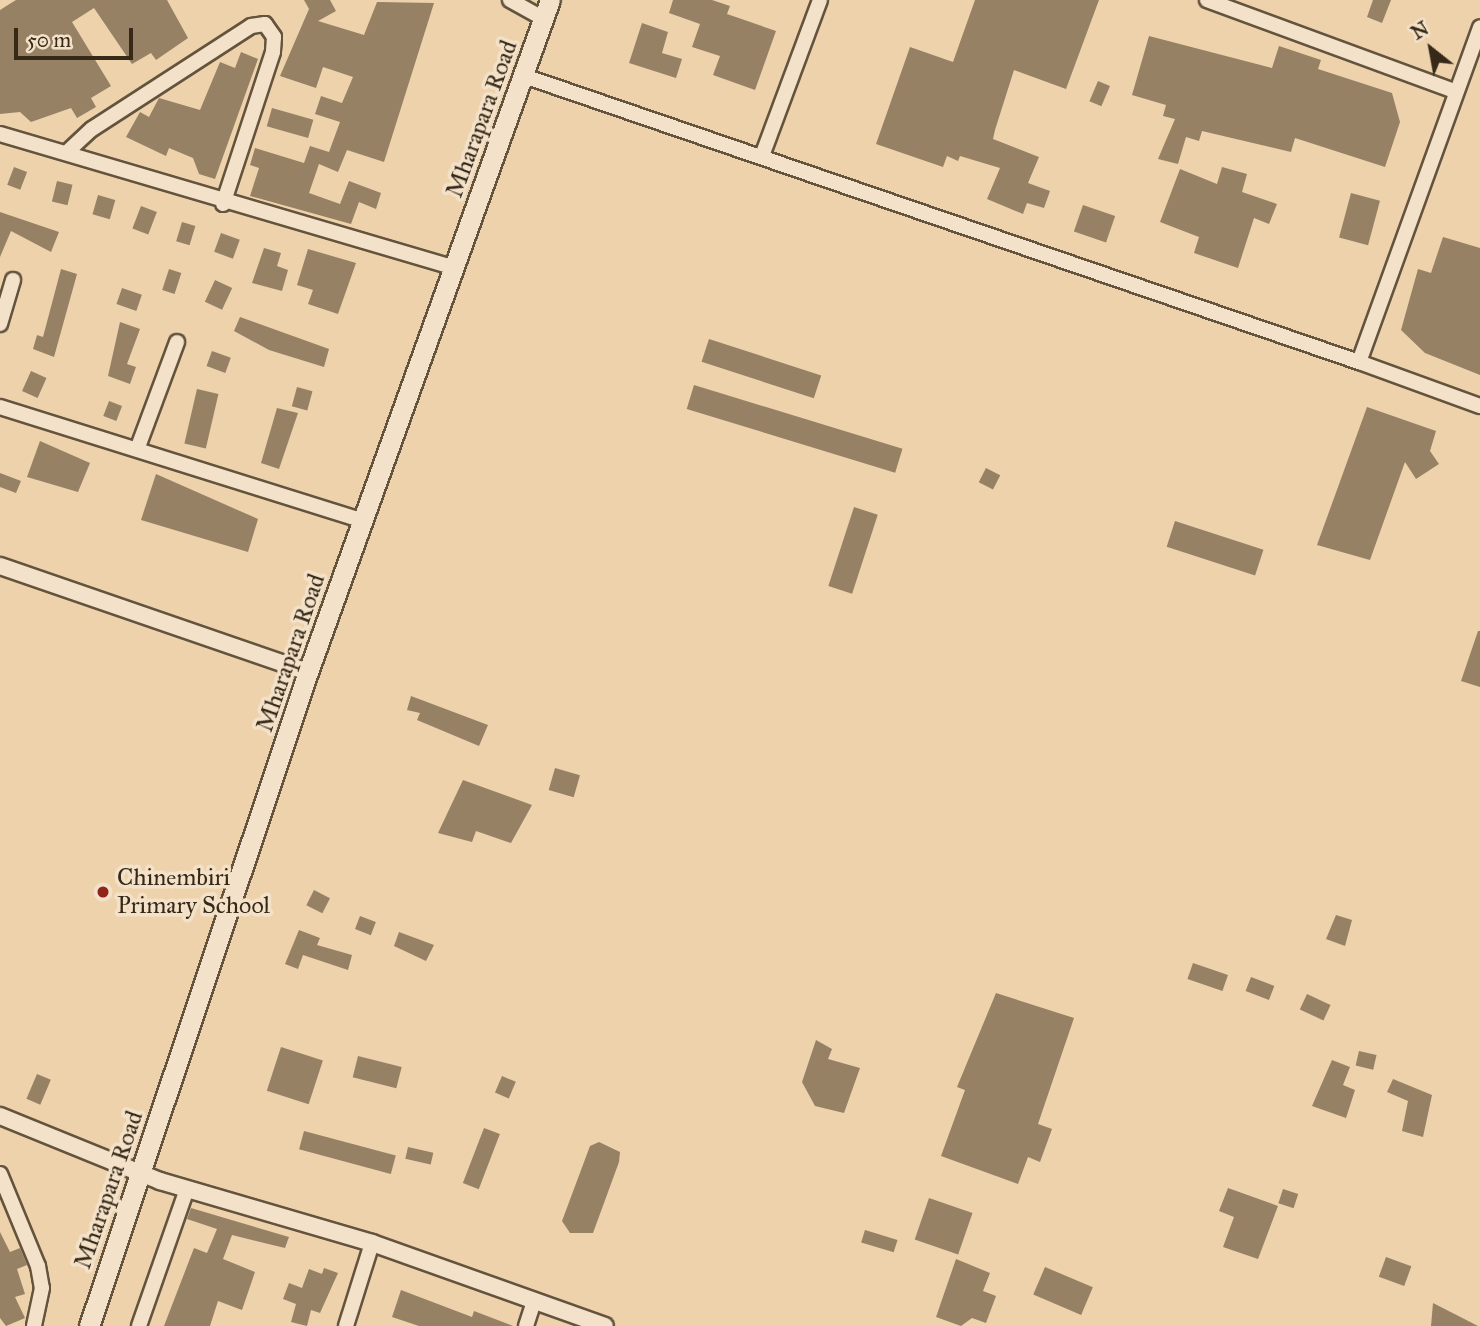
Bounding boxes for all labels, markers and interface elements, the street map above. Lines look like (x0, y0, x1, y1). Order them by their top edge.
scale bar (18, 14, 136, 58)
north arrow (1396, 14, 1466, 84)
text: N (1407, 17, 1433, 45)
text: 50 m (27, 27, 71, 53)
street label: Mharapara Road (440, 37, 524, 201)
street label: Mharapara Road (251, 570, 331, 736)
place label: Chinembiri Primary School (117, 864, 270, 920)
marker: Chinembiri Primary School (95, 884, 111, 900)
street label: Mharapara Road (69, 1107, 149, 1273)

